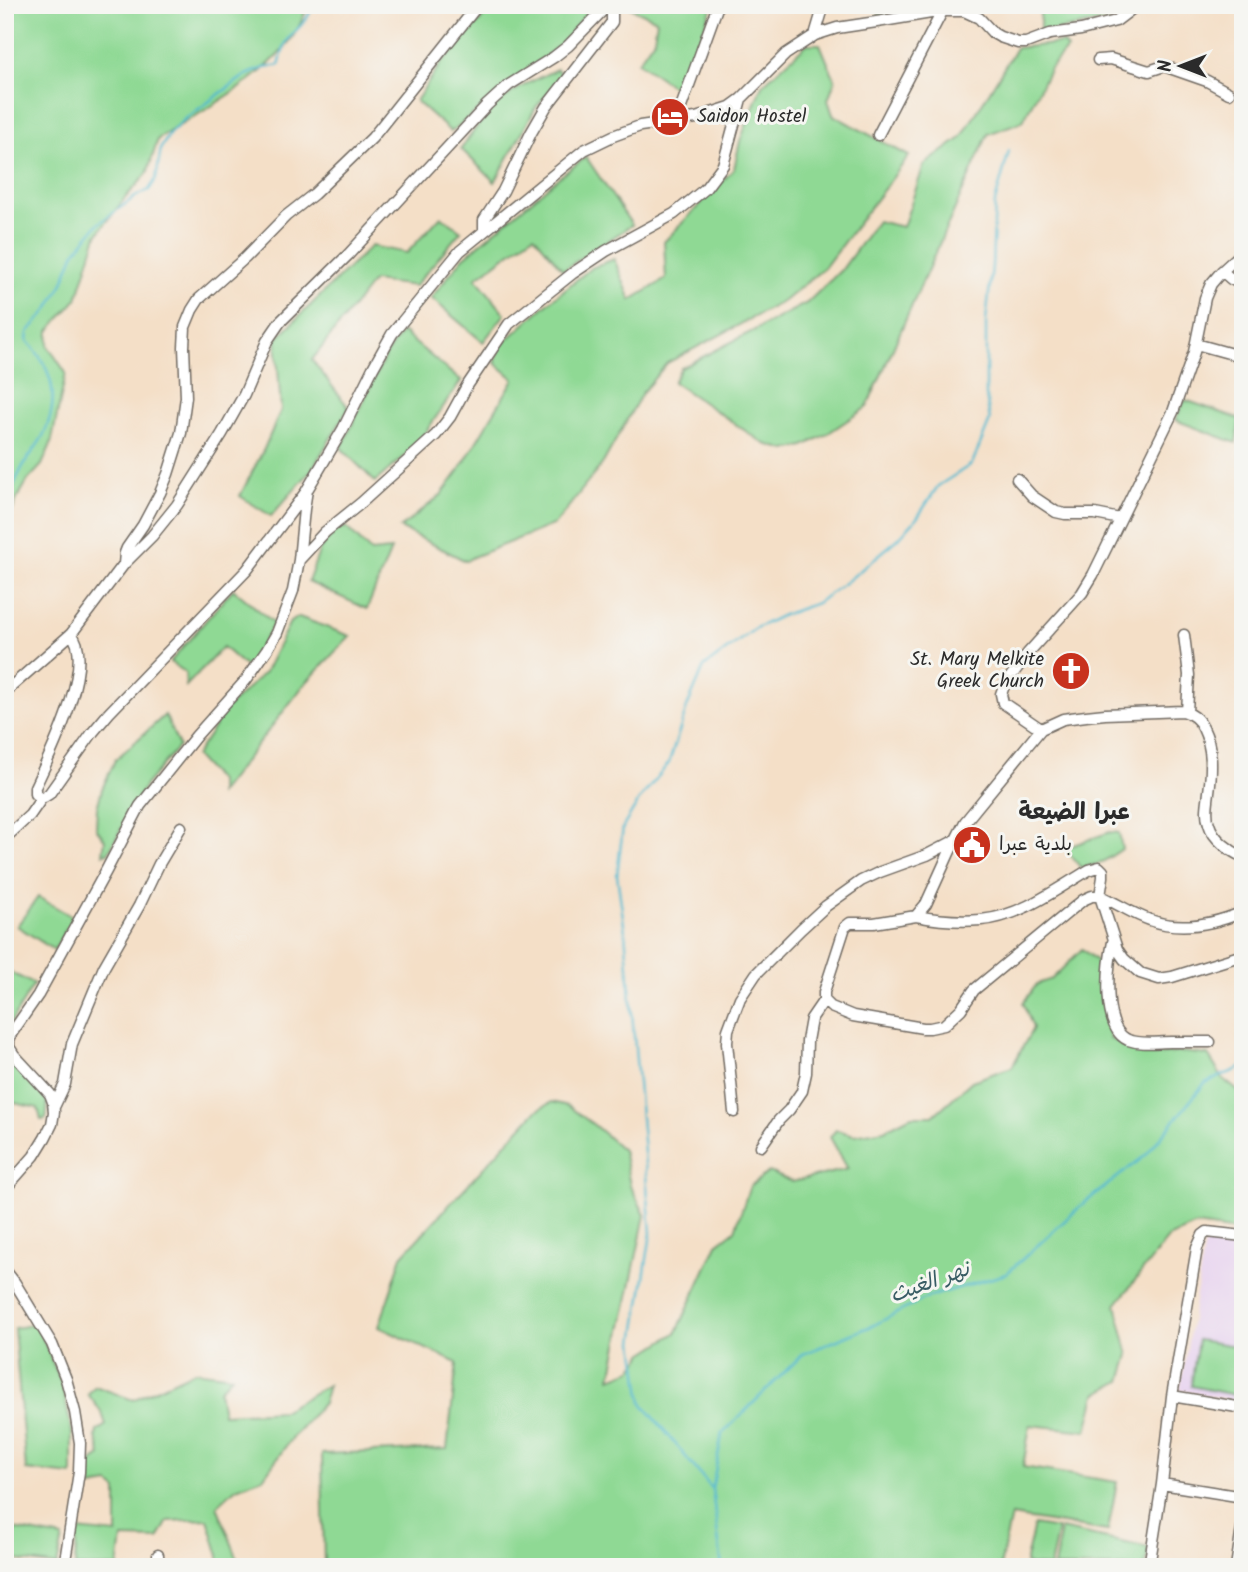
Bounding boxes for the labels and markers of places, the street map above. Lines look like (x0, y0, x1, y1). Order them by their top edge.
hotel icon: Saidon Hostel (649, 96, 691, 138)
place label: Saidon Hostel (697, 102, 807, 132)
place label: St. Mary Melkite Greek Church (910, 645, 1044, 697)
church icon: St. Mary Melkite Greek Church (1050, 650, 1092, 692)
public building icon: بلدية عبرا (951, 824, 993, 866)
place label: بلدية عبرا (999, 830, 1072, 860)

